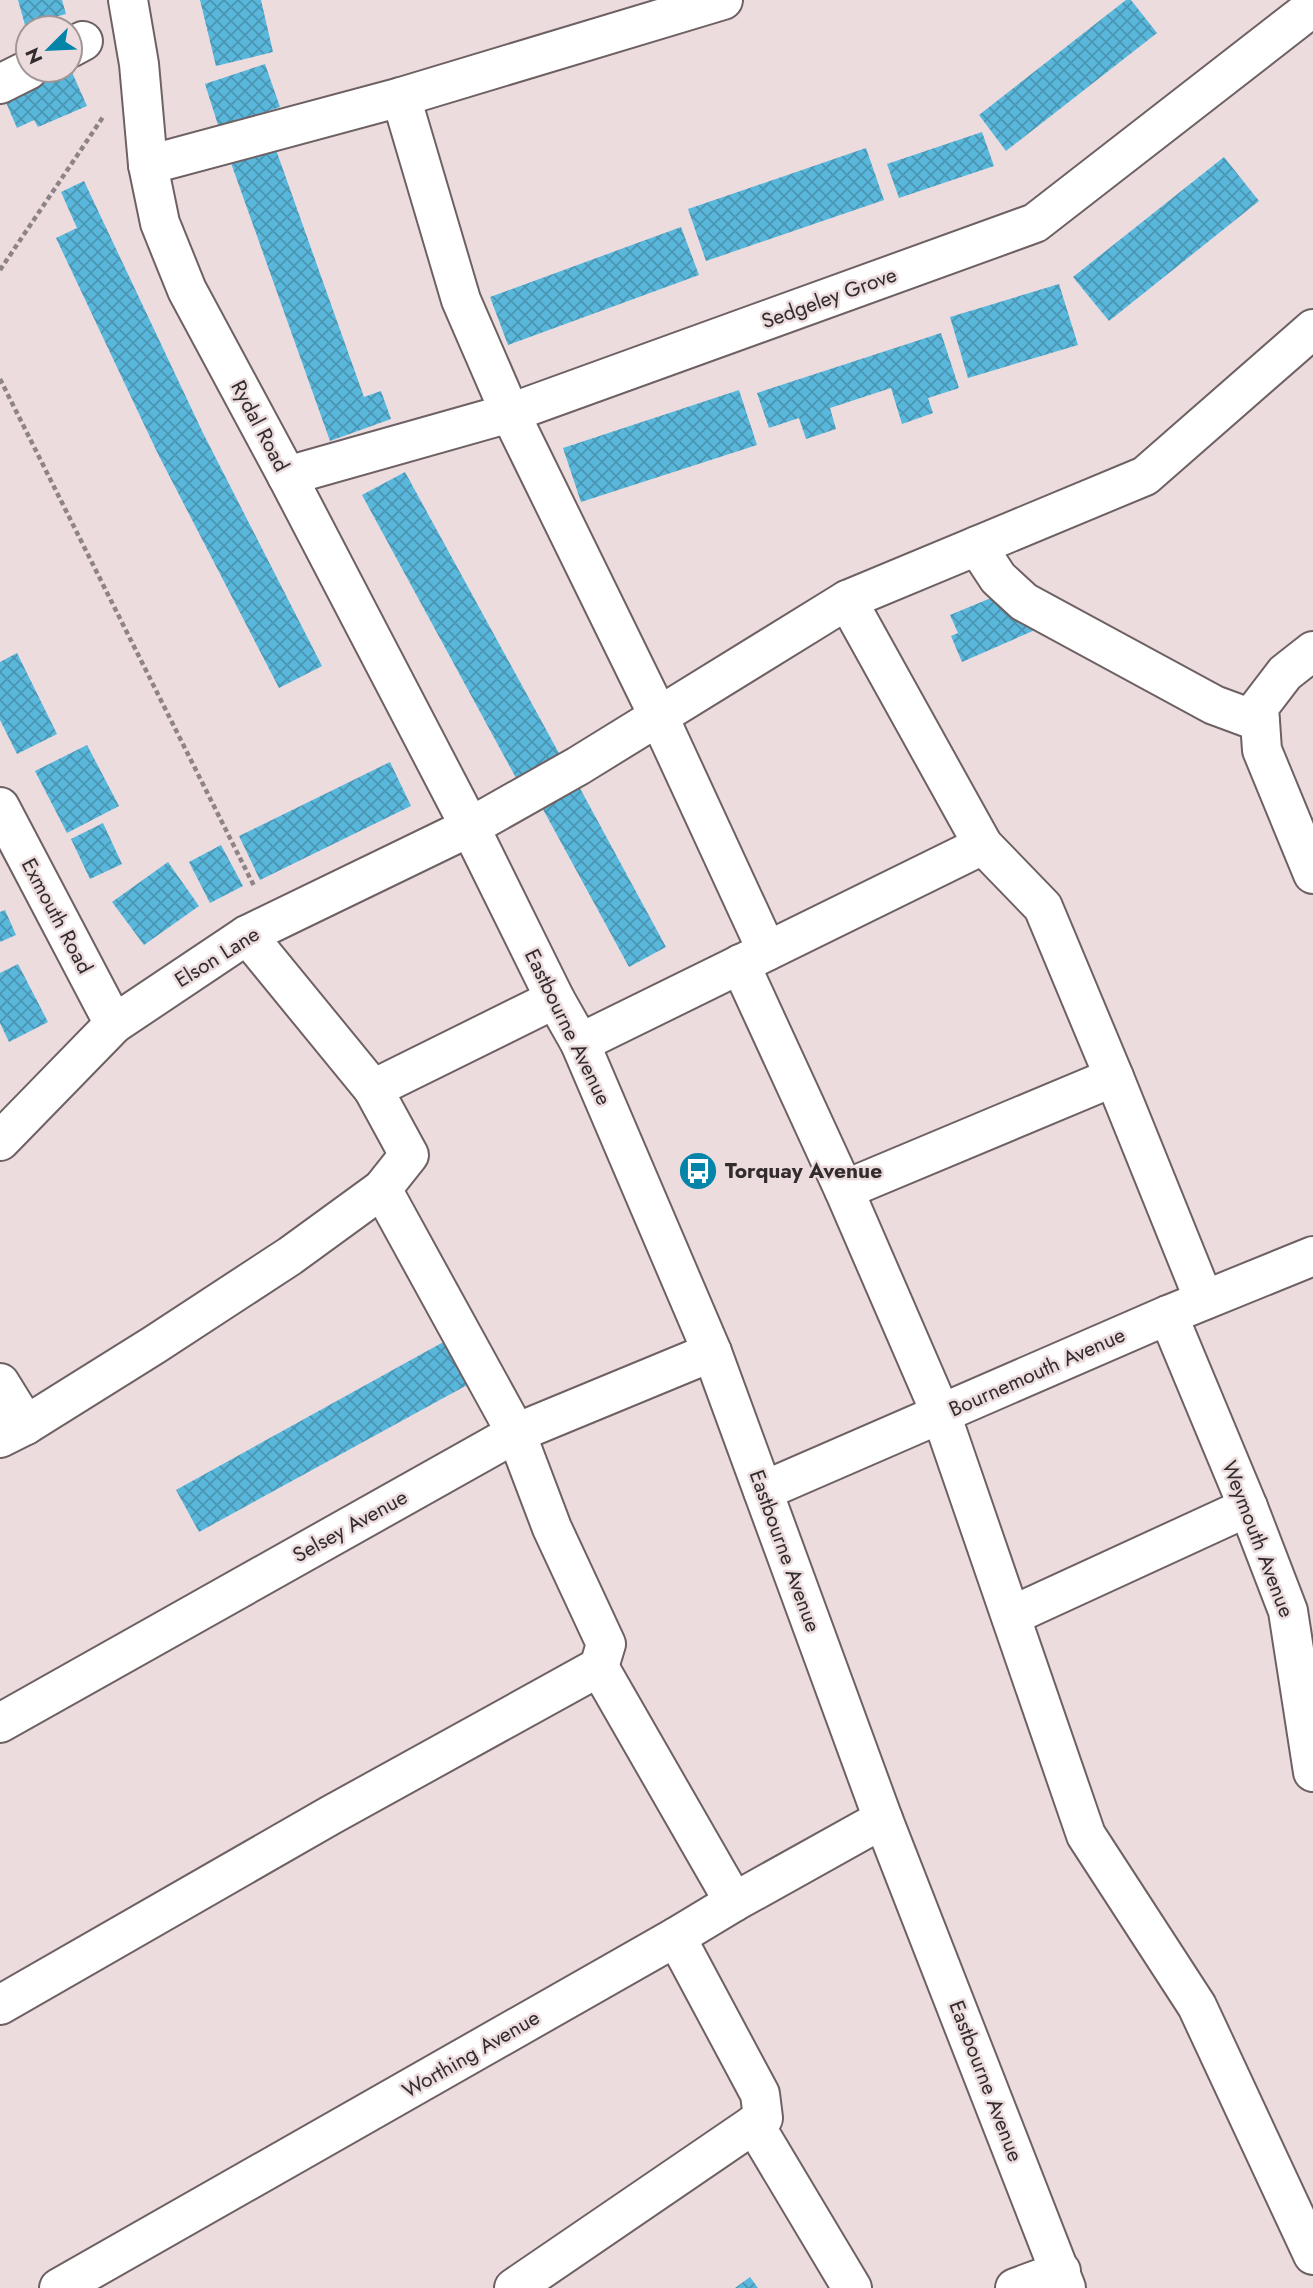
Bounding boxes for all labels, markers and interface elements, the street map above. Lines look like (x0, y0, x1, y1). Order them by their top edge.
north arrow (14, 14, 84, 84)
text: N (19, 43, 49, 68)
street label: Sedgeley Grove (757, 260, 901, 336)
street label: Rydal Road (223, 375, 297, 477)
street label: Exmouth Road (14, 853, 100, 979)
street label: Elson Lane (169, 919, 265, 995)
street label: Eastbourne Avenue (517, 944, 619, 1110)
bus stop icon: Torquay Avenue (677, 1150, 719, 1192)
place label: Torquay Avenue (725, 1156, 882, 1186)
street label: Bournemouth Avenue (944, 1320, 1130, 1424)
street label: Weymouth Avenue (1214, 1456, 1302, 1622)
street label: Eastbourne Avenue (742, 1466, 828, 1636)
street label: Selsey Avenue (287, 1482, 413, 1570)
street label: Eastbourne Avenue (941, 1996, 1031, 2166)
street label: Worthing Avenue (397, 2002, 545, 2105)

